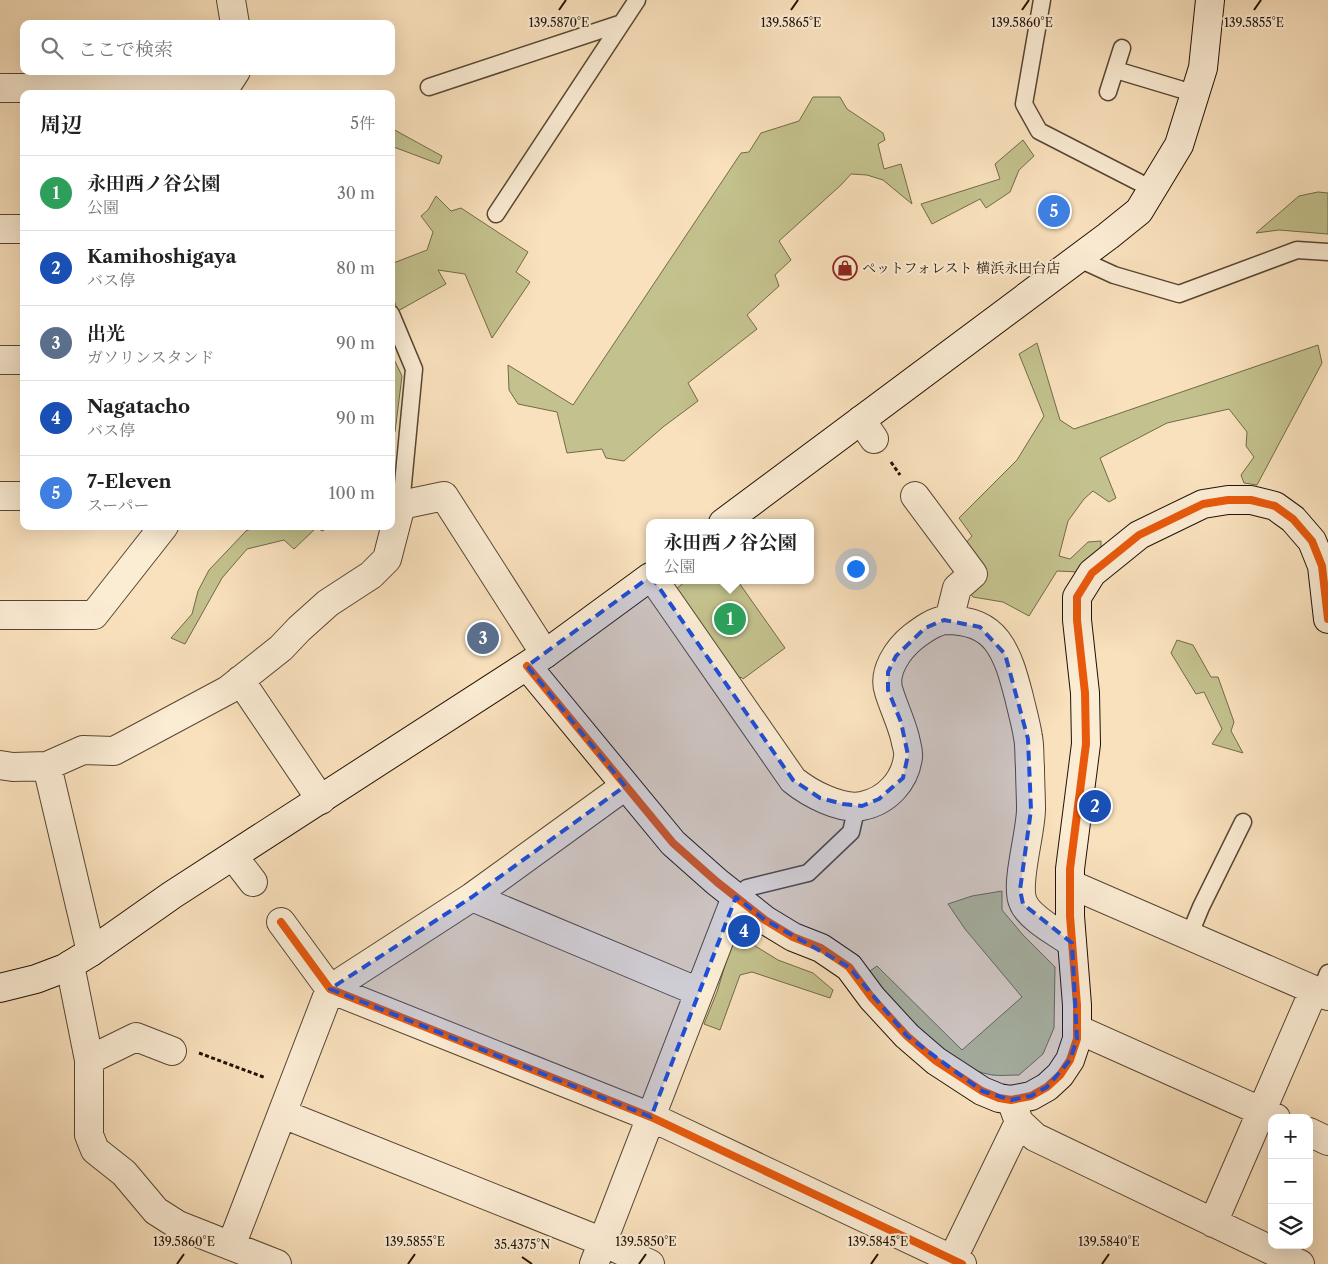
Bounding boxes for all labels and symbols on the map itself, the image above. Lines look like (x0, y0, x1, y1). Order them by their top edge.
text: 139.5870°E (529, 15, 589, 30)
text: 139.5865°E (761, 15, 821, 30)
text: 139.5860°E (991, 15, 1053, 30)
text: 139.5855°E (1224, 15, 1284, 30)
pin: 5 (1038, 192, 1070, 230)
shop icon: ペットフォレスト 横浜永田台店 (832, 255, 858, 281)
place label: ペットフォレスト 横浜永田台店 (862, 259, 1060, 277)
your location (843, 556, 869, 582)
pin: 1 (714, 600, 746, 638)
pin: 3 (467, 619, 499, 657)
pin: 2 (1079, 787, 1111, 825)
pin: 4 (728, 912, 760, 950)
text: 139.5860°E (153, 1234, 215, 1249)
text: 139.5855°E (385, 1234, 445, 1249)
text: 139.5850°E (615, 1234, 677, 1249)
text: 139.5845°E (848, 1234, 908, 1249)
text: 139.5840°E (1078, 1234, 1140, 1249)
text: 35.4375°N (494, 1237, 550, 1252)

